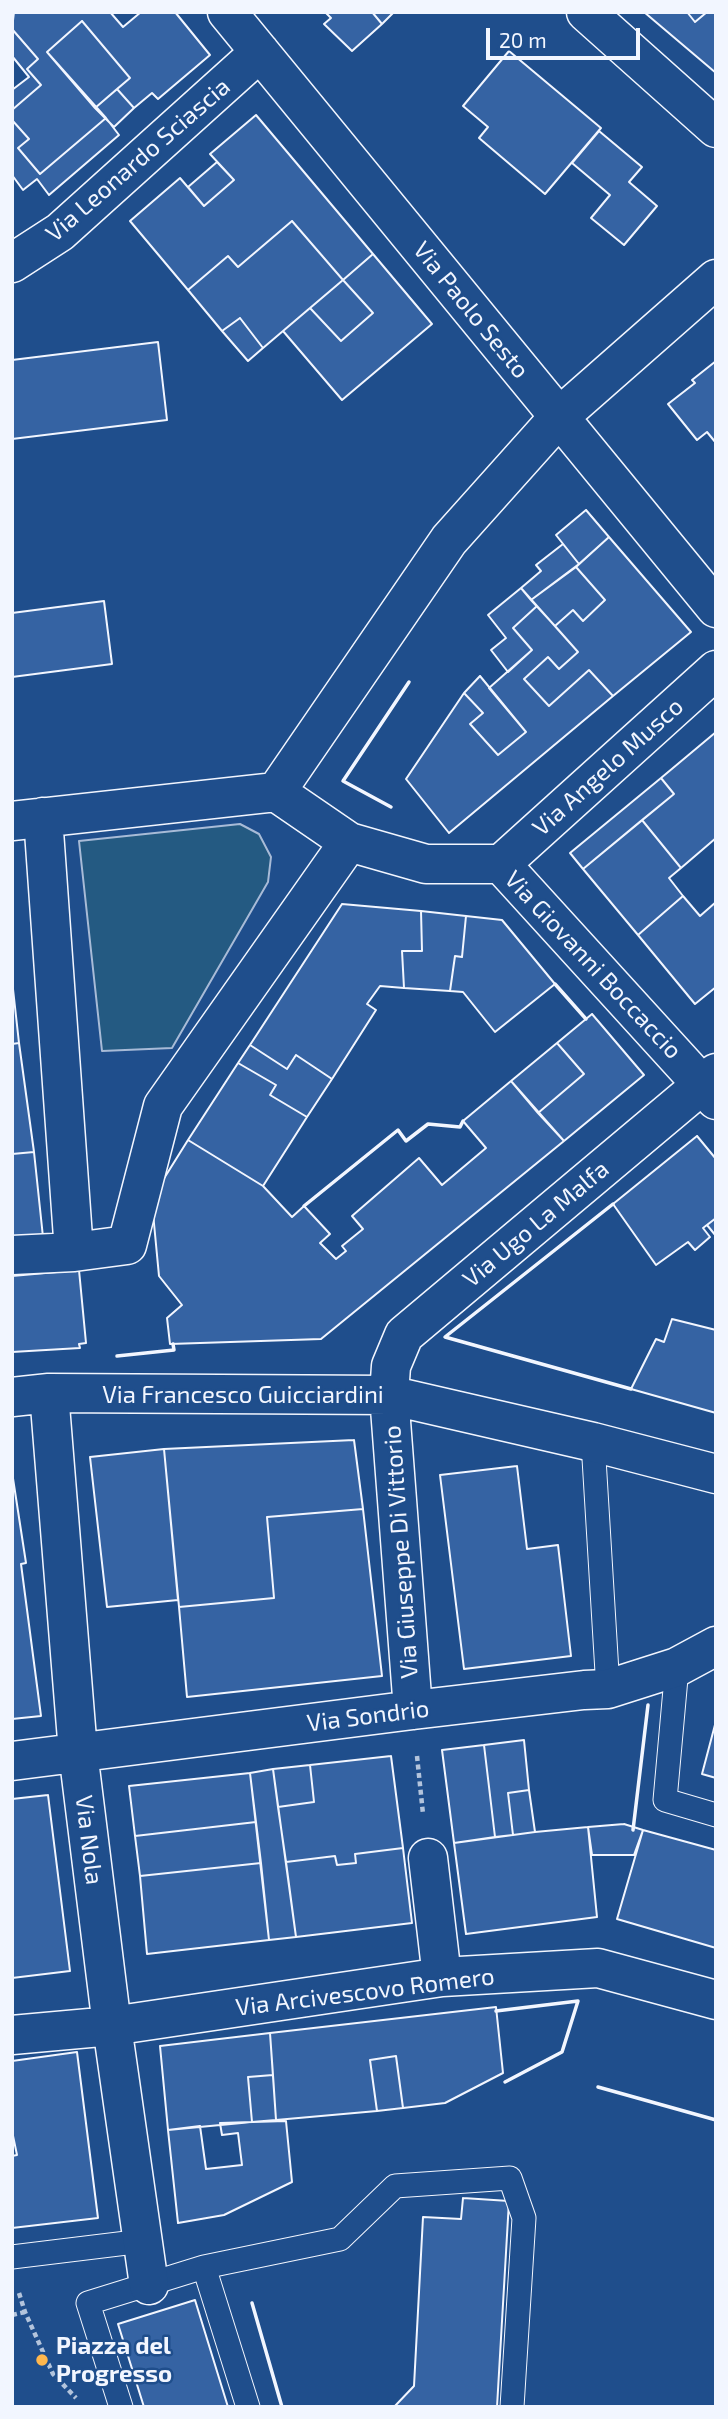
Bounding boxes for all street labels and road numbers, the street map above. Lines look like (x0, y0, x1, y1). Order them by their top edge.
street label: Via Leonardo Sciascia (40, 72, 236, 248)
street label: Via Paolo Sesto (407, 236, 535, 384)
street label: Via Angelo Musco (527, 692, 689, 842)
street label: Via Giovanni Boccaccio (498, 865, 688, 1065)
street label: Via Ugo La Malfa (457, 1155, 615, 1293)
street label: Via Francesco Guicciardini (102, 1381, 384, 1409)
street label: Via Giuseppe Di Vittorio (378, 1424, 424, 1680)
street label: Via Sondrio (305, 1694, 431, 1738)
street label: Via Nola (69, 1794, 109, 1886)
street label: Via Arcivescovo Romero (234, 1962, 496, 2022)

